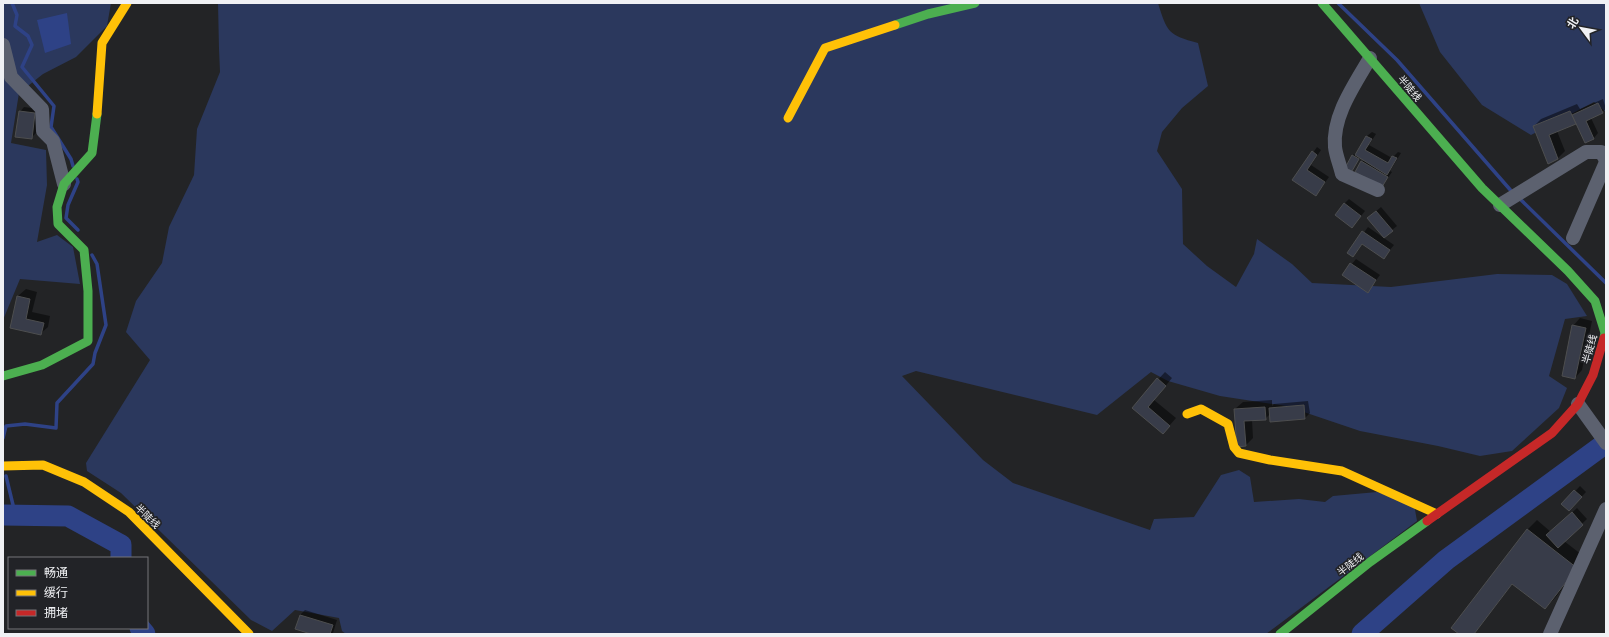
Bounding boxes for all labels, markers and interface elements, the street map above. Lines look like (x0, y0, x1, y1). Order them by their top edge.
north arrow (1561, 8, 1601, 48)
text: 北 (1564, 14, 1581, 31)
street label: 半陡线 (1395, 73, 1424, 104)
street label: 半陡线 (1579, 333, 1600, 365)
street label: 半陡线 (132, 501, 163, 531)
street label: 半陡线 (1335, 550, 1366, 579)
legend (8, 557, 148, 629)
text: 畅通 (44, 565, 68, 580)
text: 缓行 (44, 585, 68, 600)
text: 拥堵 (44, 605, 68, 620)

